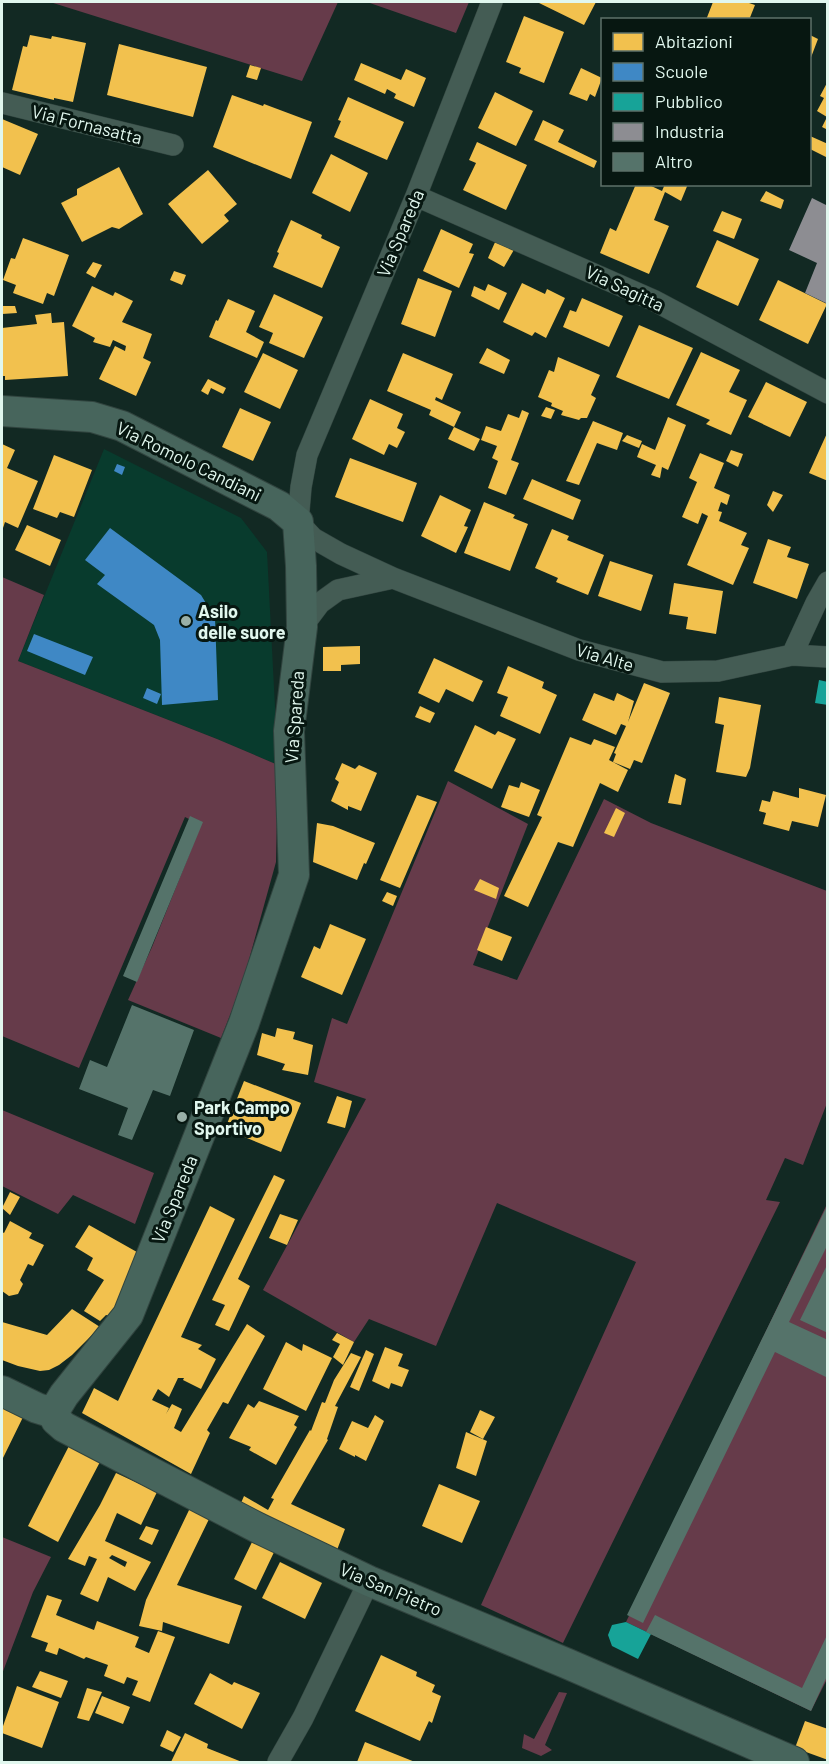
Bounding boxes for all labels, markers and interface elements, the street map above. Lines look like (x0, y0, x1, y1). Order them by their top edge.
legend (601, 18, 811, 186)
text: Abitazioni (655, 30, 733, 52)
text: Scuole (655, 60, 708, 82)
text: Pubblico (655, 90, 723, 112)
street label: Via Fornasatta (30, 100, 144, 148)
text: Industria (655, 120, 724, 142)
text: Altro (655, 150, 693, 172)
street label: Via Spareda (372, 186, 428, 280)
street label: Via Sagitta (582, 260, 668, 316)
street label: Via Romolo Candiani (113, 416, 265, 506)
place label: Asilo delle suore (198, 600, 286, 643)
marker: Asilo delle suore (179, 614, 193, 628)
street label: Via Alte (574, 638, 636, 676)
street label: Via Spareda (280, 670, 308, 764)
place label: Park Campo Sportivo (194, 1096, 290, 1139)
marker: Park Campo Sportivo (175, 1110, 189, 1124)
street label: Via Spareda (146, 1152, 202, 1246)
street label: Via San Pietro (337, 1558, 445, 1620)

